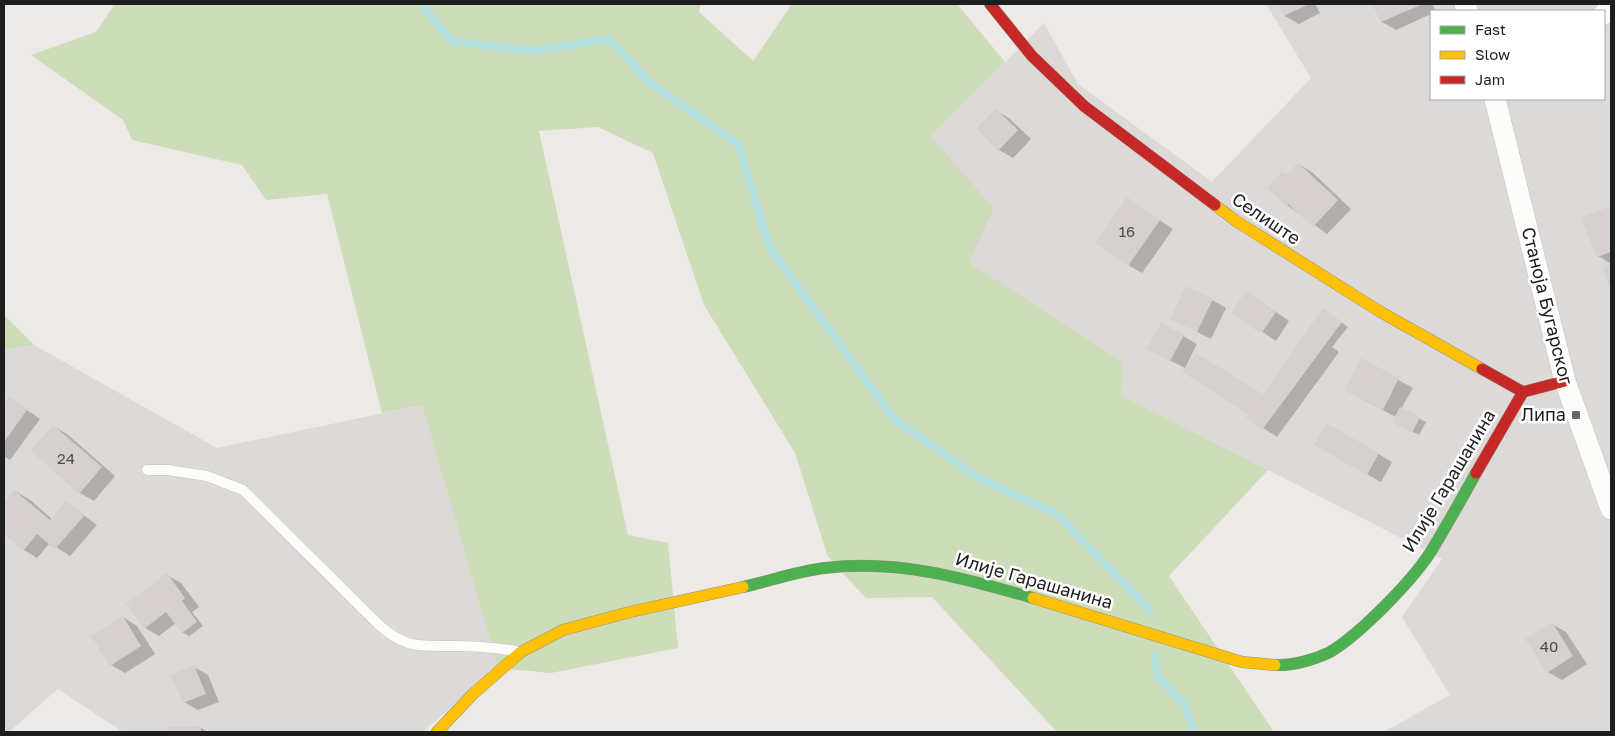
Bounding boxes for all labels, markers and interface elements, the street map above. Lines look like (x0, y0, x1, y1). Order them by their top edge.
legend (1430, 10, 1605, 100)
text: Fast (1475, 20, 1506, 38)
text: Slow (1475, 45, 1510, 63)
text: Jam (1475, 70, 1505, 88)
street label: Селиште (1228, 187, 1305, 249)
house number: 16 (1119, 222, 1135, 240)
street label: Станоја Бугарског (1518, 225, 1578, 387)
place label: Липа (1521, 403, 1566, 425)
street label: Илије Гарашанина (1397, 405, 1499, 556)
marker: Липа (1570, 409, 1582, 421)
house number: 24 (57, 449, 75, 467)
street label: Илије Гарашанина (953, 547, 1115, 613)
house number: 40 (1540, 637, 1558, 655)

